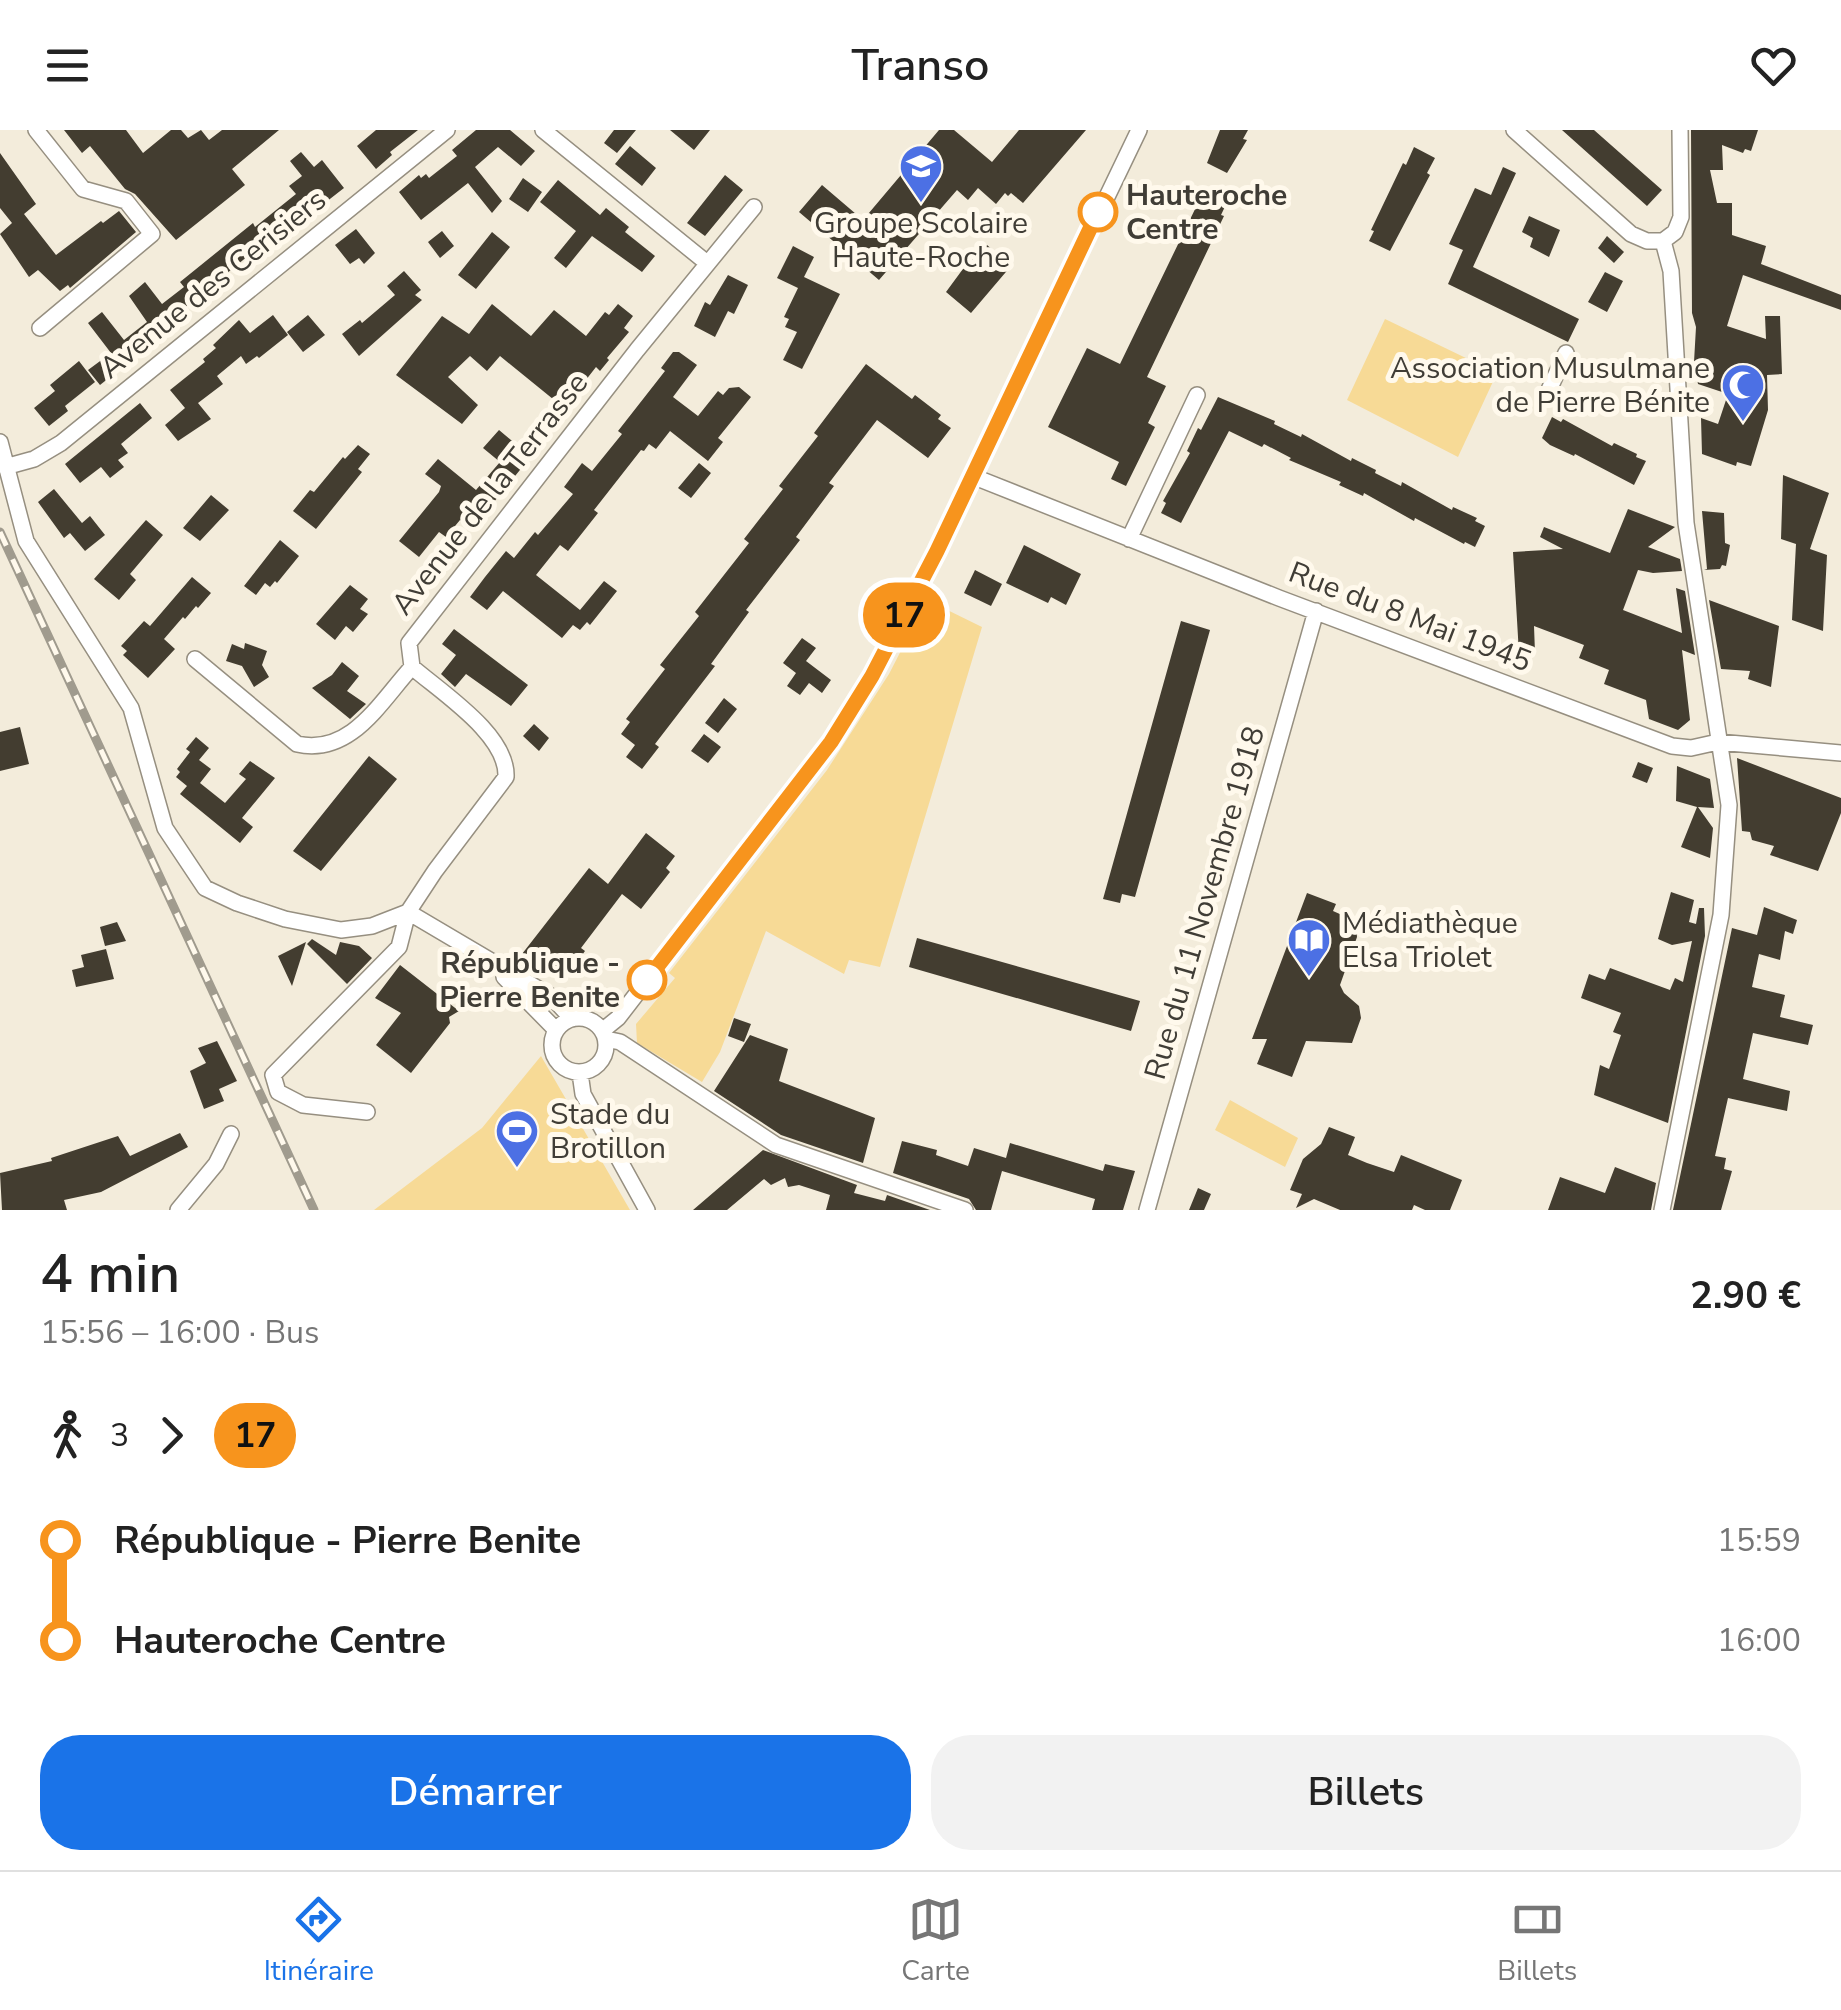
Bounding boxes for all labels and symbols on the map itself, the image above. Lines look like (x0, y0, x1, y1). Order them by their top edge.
school or university icon: Groupe Scolaire Haute-Roche (898, 143, 944, 204)
place label: Hauteroche Centre (1126, 175, 1287, 250)
street label: Avenue des Cerisiers (91, 180, 335, 388)
marker: Hauteroche Centre (1079, 193, 1117, 231)
place label: Groupe Scolaire Haute-Roche (814, 203, 1028, 278)
place label: Association Musulmane de Pierre Bénite (1390, 348, 1710, 423)
mosque icon: Association Musulmane de Pierre Bénite (1720, 362, 1766, 423)
street label: Avenue de la Terrasse (382, 364, 598, 624)
street label: Rue du 8 Mai 1945 (1283, 552, 1537, 682)
line badge: 17 (859, 582, 949, 648)
street label: Rue du 11 Novembre 1918 (1135, 722, 1275, 1084)
place label: Médiathèque Elsa Triolet (1342, 903, 1518, 978)
library icon: Médiathèque Elsa Triolet (1286, 917, 1332, 978)
place label: République - Pierre Benite (439, 943, 620, 1018)
marker: République - Pierre Benite (628, 961, 666, 999)
place label: Stade du Brotillon (550, 1094, 670, 1169)
sports icon: Stade du Brotillon (494, 1108, 540, 1169)

